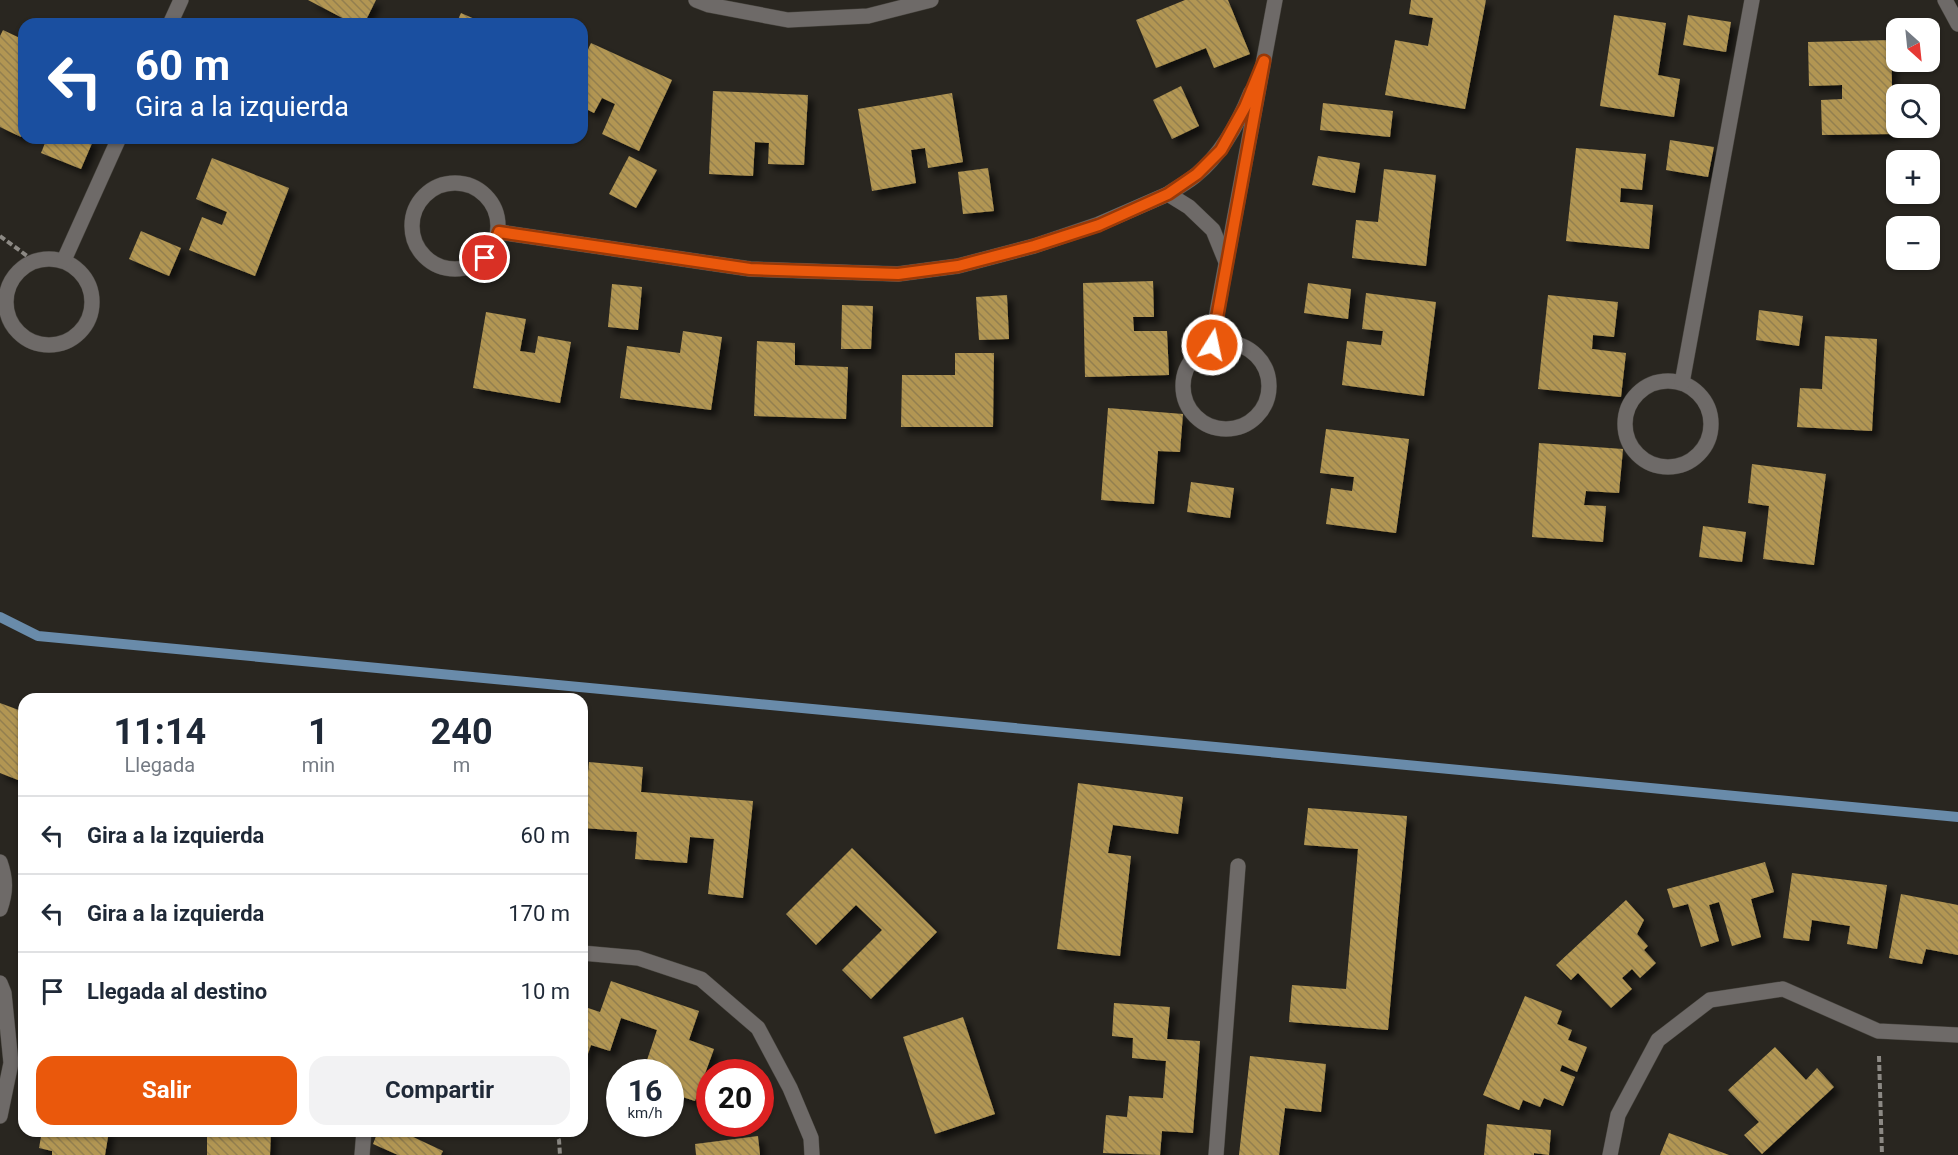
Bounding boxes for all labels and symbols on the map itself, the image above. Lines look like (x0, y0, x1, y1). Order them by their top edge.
north arrow (1886, 18, 1940, 72)
pin (459, 232, 510, 283)
position arrow (1180, 313, 1244, 377)
speed limit sign: 20 (696, 1059, 774, 1137)

